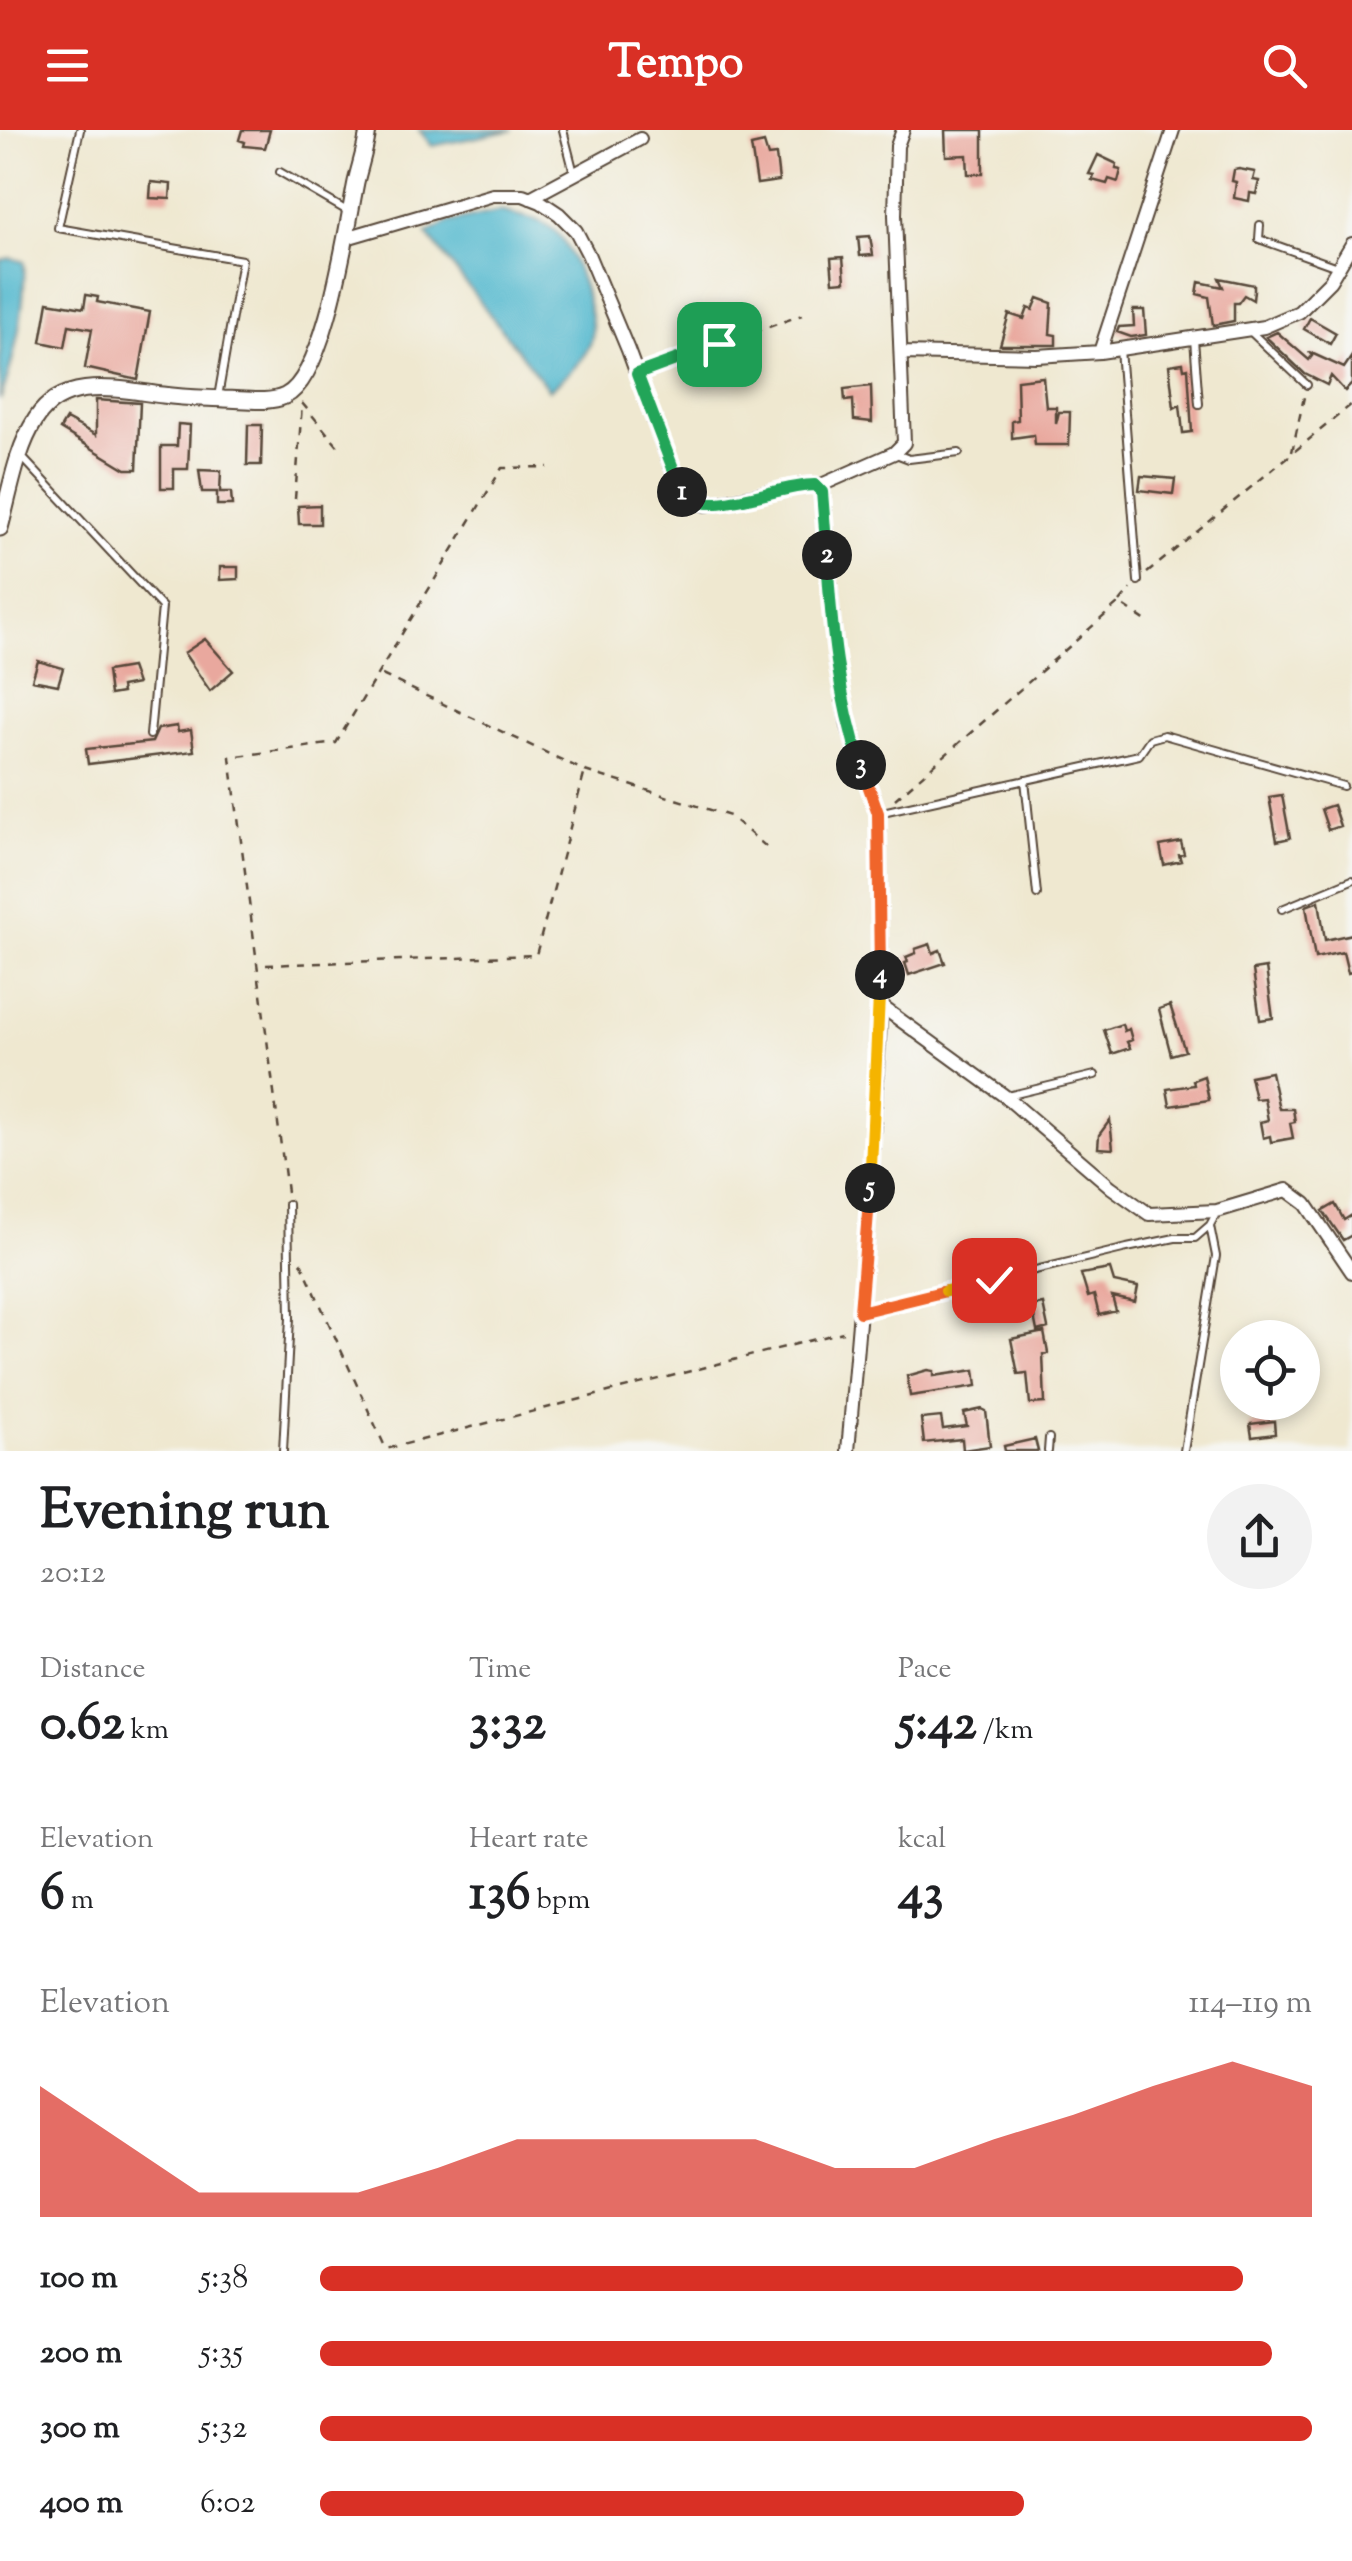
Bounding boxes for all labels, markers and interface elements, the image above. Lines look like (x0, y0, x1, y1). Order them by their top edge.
text: Tempo (608, 33, 744, 98)
icon: menu (40, 38, 95, 93)
icon: search (1257, 38, 1312, 93)
pin (677, 302, 762, 387)
icon: arrive (692, 317, 747, 372)
pin: 1 (657, 467, 707, 517)
text: 1 (677, 472, 687, 512)
pin: 2 (802, 530, 852, 580)
text: 2 (820, 535, 834, 575)
pin: 3 (836, 740, 886, 790)
text: 3 (855, 745, 867, 785)
pin: 4 (855, 950, 905, 1000)
text: 4 (873, 955, 887, 995)
pin: 5 (845, 1163, 895, 1213)
text: 5 (865, 1168, 875, 1208)
pin (952, 1238, 1037, 1323)
icon: check (967, 1253, 1022, 1308)
map controls (1220, 1320, 1320, 1420)
button: locate (1220, 1320, 1320, 1420)
text: Evening run (40, 1474, 329, 1553)
button: share (1207, 1484, 1312, 1589)
text: 20:12 (40, 1551, 106, 1597)
text: Distance (40, 1650, 146, 1690)
text: Time (469, 1650, 531, 1690)
text: Pace (898, 1650, 952, 1690)
text: 0.62 (40, 1690, 124, 1762)
text: 3:32 (469, 1690, 546, 1762)
text: 5:42 (898, 1690, 977, 1762)
text: km (124, 1711, 169, 1751)
text: /km (977, 1711, 1033, 1751)
text: Elevation (40, 1820, 154, 1860)
text: Heart rate (469, 1820, 589, 1860)
text: kcal (898, 1820, 946, 1860)
text: 6 (40, 1860, 65, 1932)
text: 136 (469, 1860, 531, 1932)
text: 43 (898, 1860, 943, 1932)
text: m (65, 1881, 94, 1921)
text: bpm (531, 1881, 590, 1921)
text: Elevation (40, 1981, 170, 2027)
text: 114–119 m (1188, 1981, 1312, 2027)
text: 100 m (40, 2256, 118, 2302)
text: 5:38 (200, 2256, 248, 2302)
text: 200 m (40, 2331, 122, 2377)
text: 5:35 (200, 2331, 243, 2377)
text: 300 m (40, 2406, 120, 2452)
text: 5:32 (200, 2406, 247, 2452)
text: 400 m (40, 2481, 123, 2527)
text: 6:02 (200, 2481, 255, 2527)

